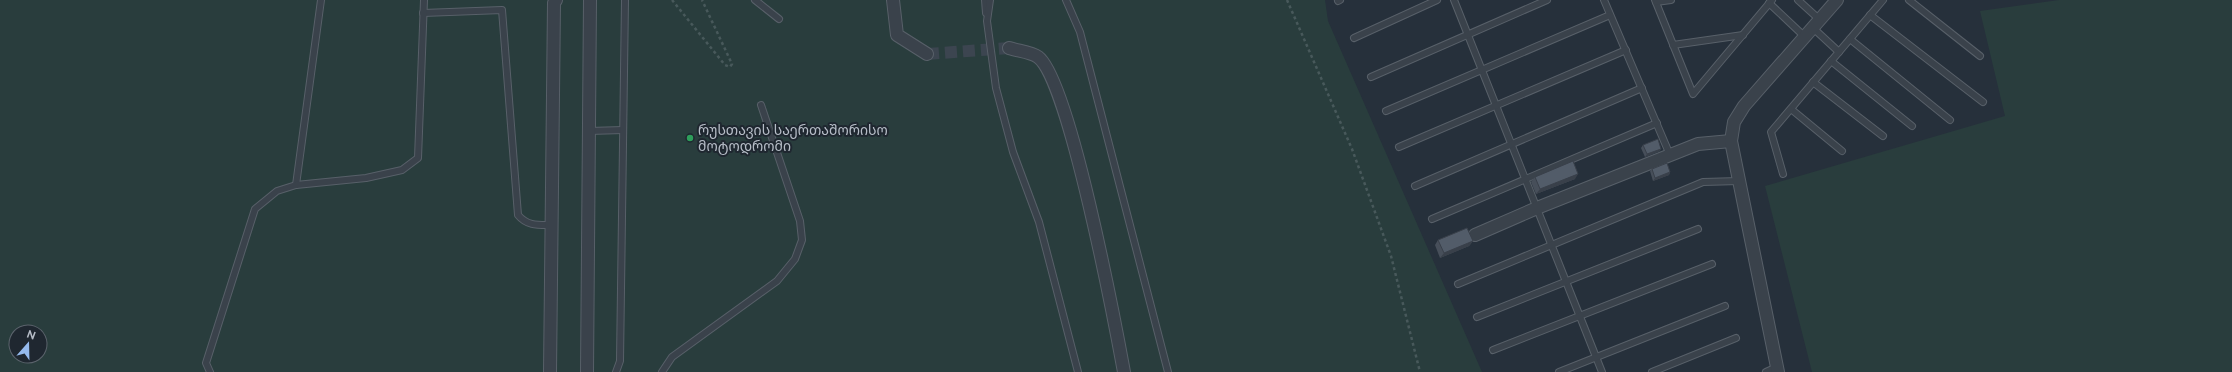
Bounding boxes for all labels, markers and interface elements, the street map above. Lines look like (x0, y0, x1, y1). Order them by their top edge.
place label: რუსთავის საერთაშორისო მოტოდრომი (698, 122, 888, 155)
marker: რუსთავის საერთაშორისო მოტოდრომი (685, 133, 695, 143)
north arrow (8, 324, 48, 364)
text: N (25, 328, 37, 343)

